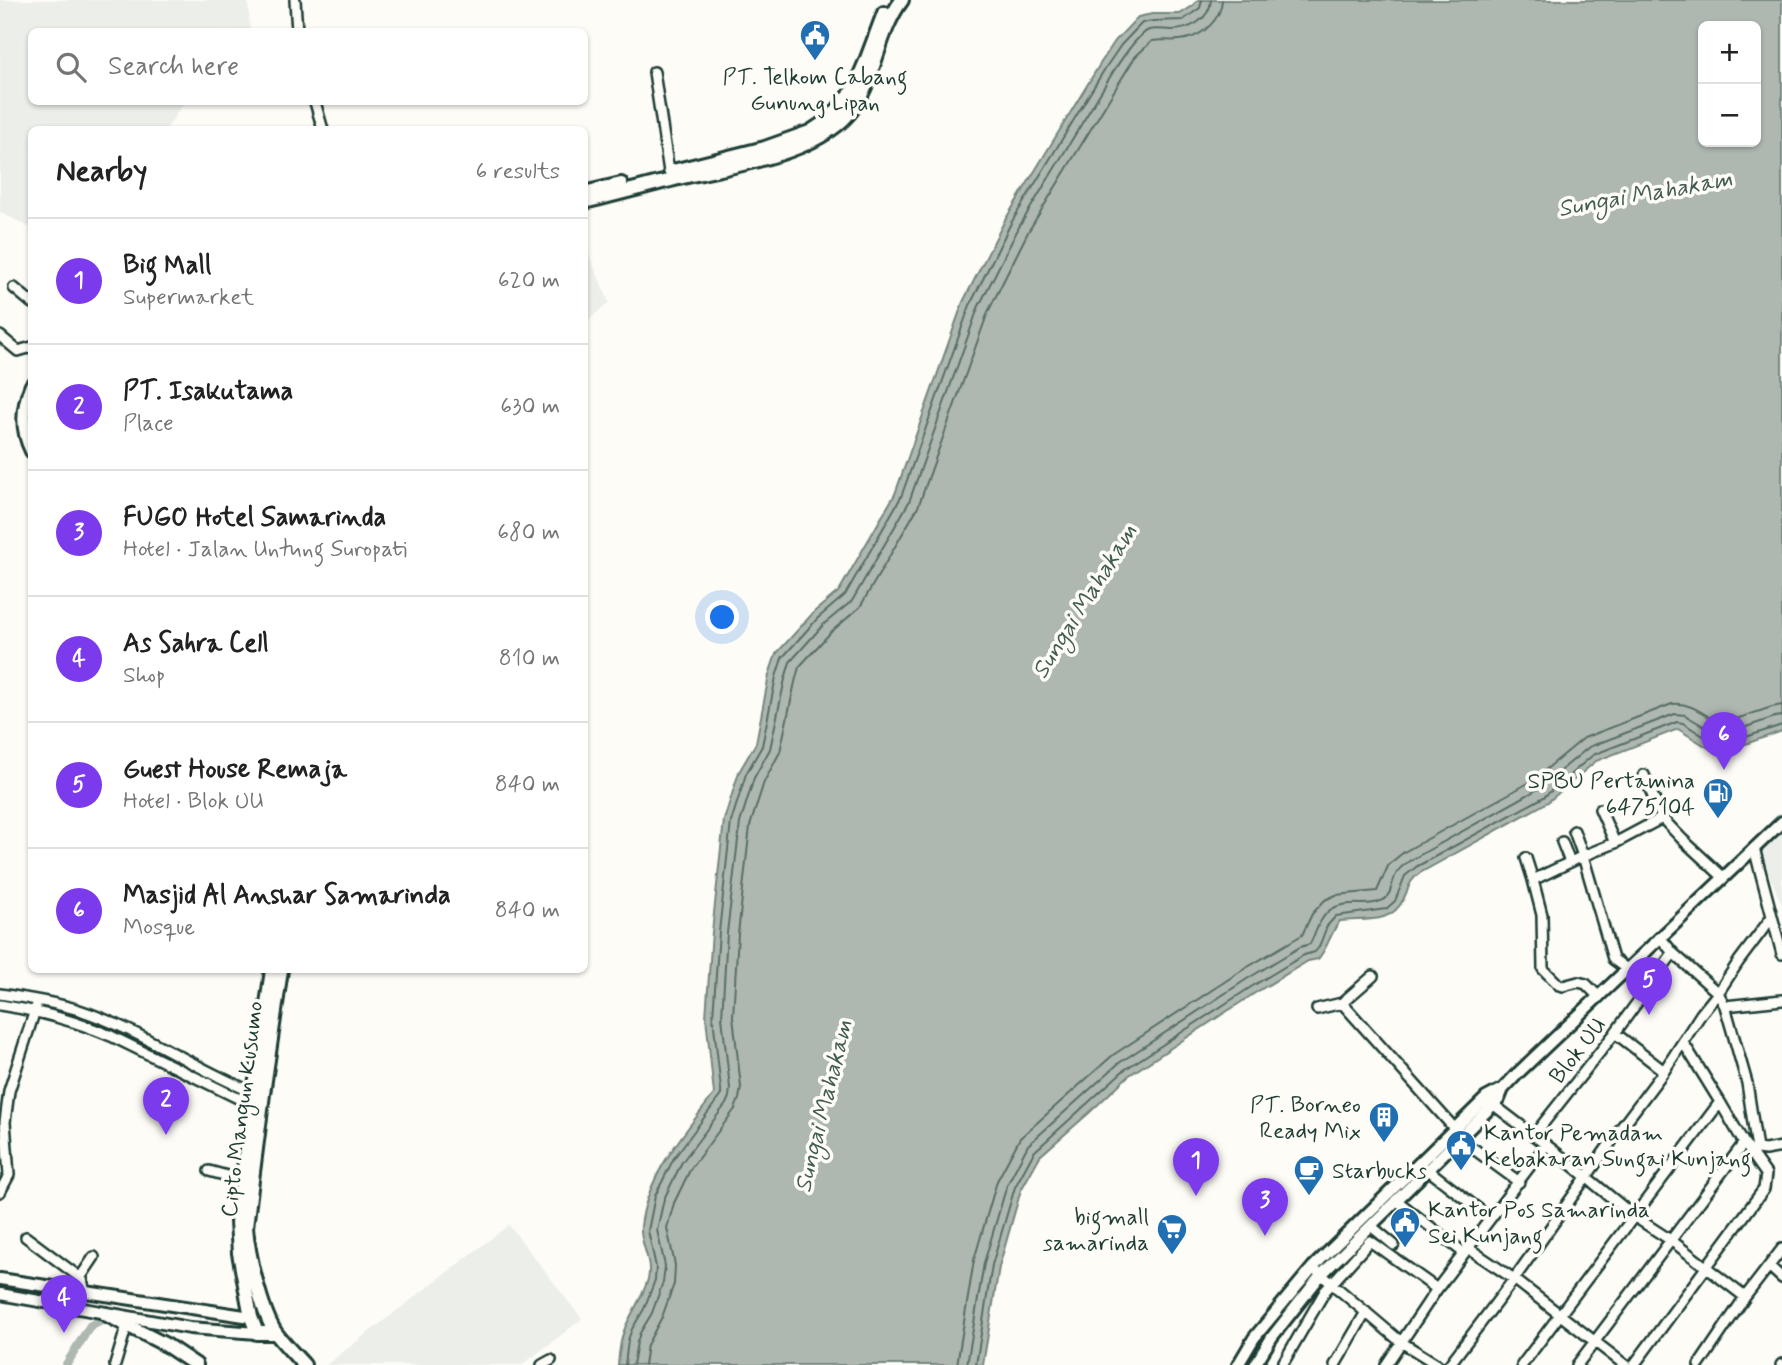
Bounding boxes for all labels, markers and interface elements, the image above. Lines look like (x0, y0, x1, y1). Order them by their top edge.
public building icon: PT. Telkom Cabang Gunung Lipan (798, 18, 832, 62)
map controls (1698, 21, 1761, 147)
button: + (1698, 21, 1761, 84)
search box (28, 28, 588, 105)
icon: search (52, 48, 90, 86)
text: Search here (108, 50, 239, 84)
place label: PT. Telkom Cabang Gunung Lipan (723, 63, 907, 119)
button: − (1698, 84, 1761, 147)
text: Nearby (56, 152, 147, 191)
text: 6 results (476, 157, 560, 187)
water label: Sungai Mahakam (1556, 164, 1735, 227)
text: Big Mall (123, 249, 211, 283)
text: 1 (74, 266, 84, 296)
text: 620 m (498, 266, 560, 296)
text: Supermarket (123, 283, 254, 313)
text: PT. Isakutama (123, 375, 293, 409)
text: 2 (73, 392, 85, 422)
text: 630 m (500, 392, 560, 422)
text: Place (123, 409, 174, 439)
text: FUGO Hotel Samarinda (123, 501, 386, 535)
text: 3 (74, 518, 84, 548)
text: 680 m (497, 518, 560, 548)
water label: Sungai Mahakam (1025, 519, 1147, 686)
text: Hotel · Jalan Untung Suropati (123, 535, 407, 565)
your location (705, 600, 739, 634)
text: As Sahra Cell (123, 627, 269, 661)
text: 4 (72, 644, 86, 674)
text: 810 m (499, 644, 560, 674)
text: Shop (123, 661, 165, 691)
pin: 6 (1701, 712, 1747, 770)
text: Guest House Remaja (123, 753, 347, 787)
place label: SPBU Pertamina 6475104 (1527, 767, 1695, 823)
text: 5 (72, 770, 86, 800)
text: 840 m (495, 770, 560, 800)
fuel station icon: SPBU Pertamina 6475104 (1701, 776, 1735, 820)
text: Hotel · Blok UU (123, 787, 264, 817)
text: Masjid Al Anshar Samarinda (123, 879, 451, 913)
text: 6 (73, 896, 85, 926)
text: 840 m (495, 896, 560, 926)
text: Mosque (123, 913, 195, 943)
pin: 5 (1626, 957, 1672, 1015)
street label: Cipto Mangun Kusumo (215, 999, 273, 1219)
street label: Blok UU (1543, 1012, 1614, 1091)
water label: Sungai Mahakam (788, 1017, 863, 1196)
pin: 2 (143, 1077, 189, 1135)
place label: PT. Borneo Ready Mix (1250, 1091, 1361, 1147)
building icon: PT. Borneo Ready Mix (1367, 1100, 1401, 1144)
place label: Kantor Pemadam Kebakaran Sungai Kunjang (1484, 1119, 1751, 1177)
public building icon: Kantor Pemadam Kebakaran Sungai Kunjang (1444, 1128, 1478, 1172)
pin: 1 (1173, 1138, 1219, 1196)
cafe icon: Starbucks (1292, 1153, 1326, 1197)
place label: Starbucks (1332, 1157, 1427, 1187)
pin: 3 (1242, 1178, 1288, 1236)
place label: Kantor Pos Samarinda Sei Kunjang (1428, 1196, 1650, 1254)
place label: bigmall samarinda (1043, 1203, 1149, 1259)
public building icon: Kantor Pos Samarinda Sei Kunjang (1388, 1205, 1422, 1249)
supermarket icon: bigmall samarinda (1155, 1212, 1189, 1256)
pin: 4 (41, 1275, 87, 1333)

